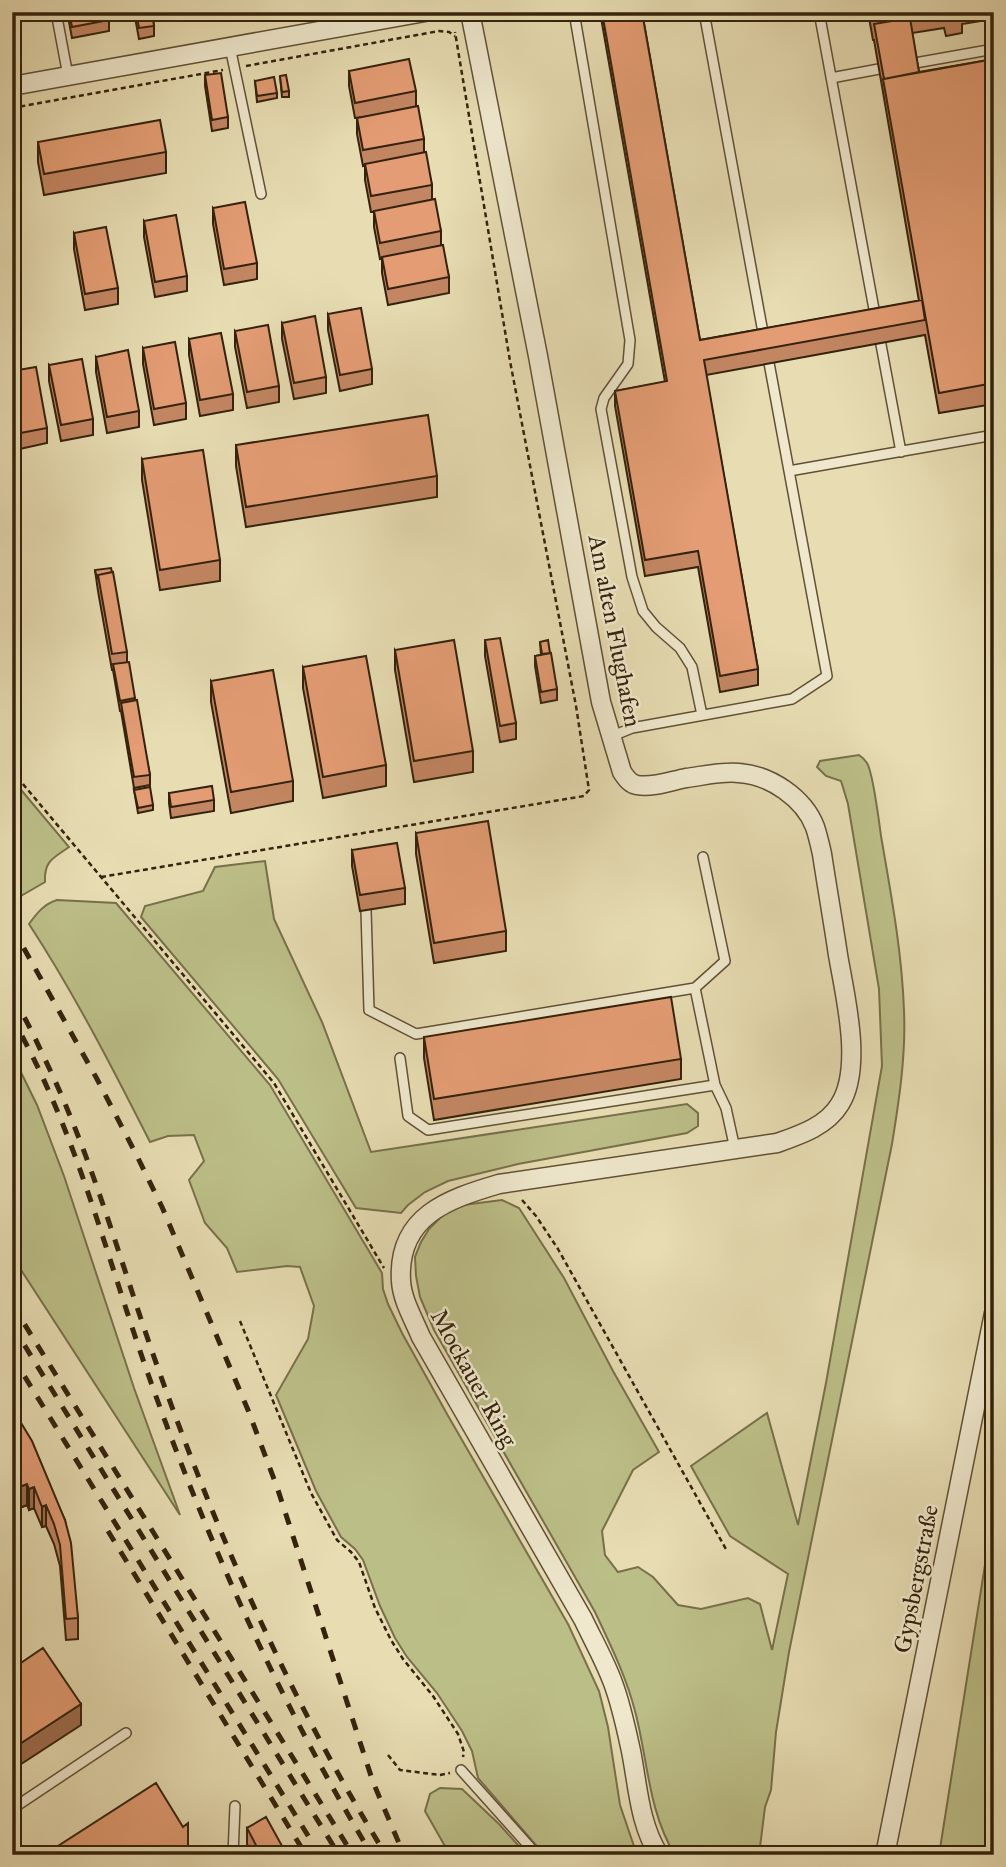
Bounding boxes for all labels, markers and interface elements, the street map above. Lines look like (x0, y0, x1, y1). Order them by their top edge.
street label: Am alten Flughafen (581, 531, 648, 730)
street label: Mockauer Ring (424, 1304, 525, 1453)
street label: Gypsbergstraße (887, 1502, 945, 1656)

